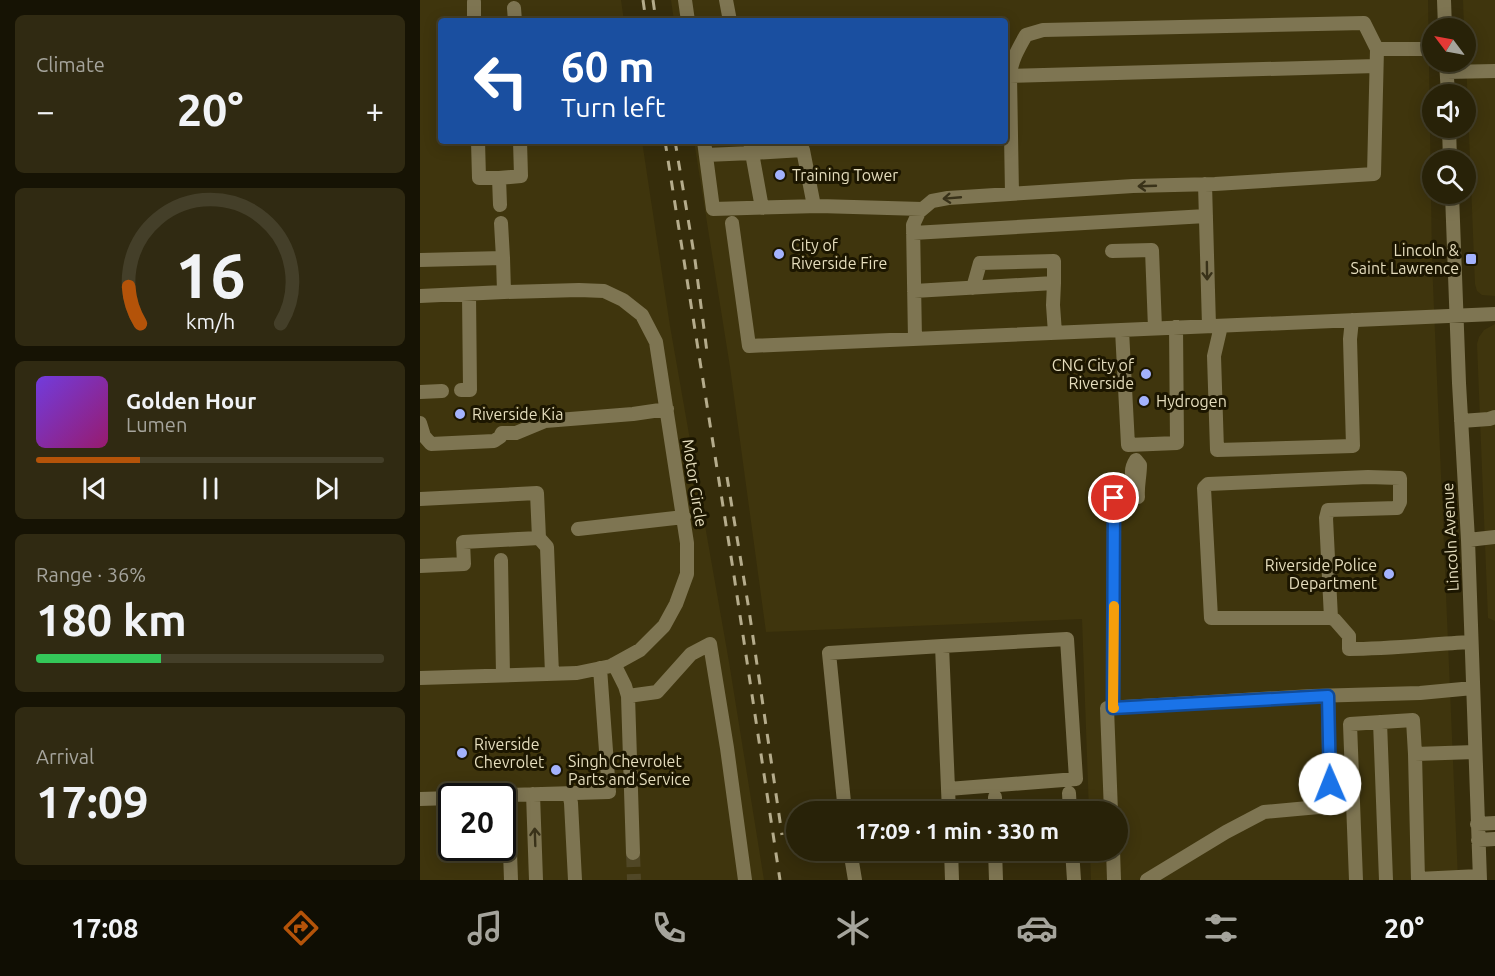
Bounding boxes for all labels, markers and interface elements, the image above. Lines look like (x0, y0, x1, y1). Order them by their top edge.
north arrow (1422, 18, 1476, 72)
map controls (1422, 18, 1476, 204)
icon: left (462, 42, 540, 120)
text: 60 m (561, 43, 655, 90)
text: Climate (36, 53, 105, 76)
text: 20° (177, 84, 243, 135)
button: sound (1422, 84, 1476, 138)
text: − (36, 92, 55, 129)
text: + (365, 92, 384, 129)
text: Turn left (561, 92, 665, 122)
button: search (1422, 150, 1476, 204)
place label: Training Tower (792, 166, 898, 184)
marker: Training Tower (773, 168, 787, 182)
one-way arrow (1137, 180, 1157, 191)
one-way arrow (943, 193, 963, 204)
place label: City of Riverside Fire (791, 236, 887, 272)
text: 16 (175, 240, 245, 310)
place label: Lincoln & Saint Lawrence (1350, 241, 1460, 277)
marker: City of Riverside Fire (772, 247, 786, 261)
marker: Lincoln & Saint Lawrence (1464, 252, 1478, 266)
one-way arrow (1202, 261, 1213, 281)
text: km/h (185, 309, 235, 333)
place label: CNG City of Riverside (1052, 356, 1135, 392)
marker: CNG City of Riverside (1139, 367, 1153, 381)
text: Golden Hour (126, 388, 256, 413)
place label: Hydrogen (1156, 392, 1227, 410)
marker: Hydrogen (1137, 394, 1151, 408)
place label: Riverside Kia (472, 405, 563, 423)
marker: Riverside Kia (453, 407, 467, 421)
text: Lumen (126, 413, 187, 436)
street label: Motor Circle (679, 438, 711, 528)
icon: previous (78, 472, 111, 505)
icon: pause (194, 472, 227, 505)
icon: next (310, 472, 343, 505)
pin (1088, 472, 1139, 523)
icon: arrive (1097, 481, 1130, 514)
street label: Lincoln Avenue (1438, 482, 1462, 592)
place label: Riverside Police Department (1265, 556, 1378, 592)
text: Range · 36% (36, 563, 146, 586)
marker: Riverside Police Department (1382, 567, 1396, 581)
text: 180 km (36, 594, 187, 645)
place label: Riverside Chevrolet (474, 735, 545, 771)
text: Arrival (36, 745, 94, 768)
marker: Riverside Chevrolet (455, 746, 469, 760)
place label: Singh Chevrolet Parts and Service (568, 752, 691, 788)
position arrow (1298, 752, 1362, 816)
marker: Singh Chevrolet Parts and Service (549, 763, 563, 777)
text: 17:09 (36, 776, 149, 827)
speed limit sign: 20 (438, 783, 516, 861)
text: 17:09 · 1 min · 330 m (855, 818, 1059, 843)
one-way arrow (529, 828, 540, 848)
icon: directions (280, 907, 322, 949)
icon: music (464, 907, 506, 949)
icon: phone (648, 907, 690, 949)
icon: climate (832, 907, 874, 949)
icon: car (1016, 907, 1058, 949)
icon: filters (1200, 907, 1242, 949)
text: 17:08 (71, 913, 139, 943)
text: 20° (1384, 913, 1424, 943)

